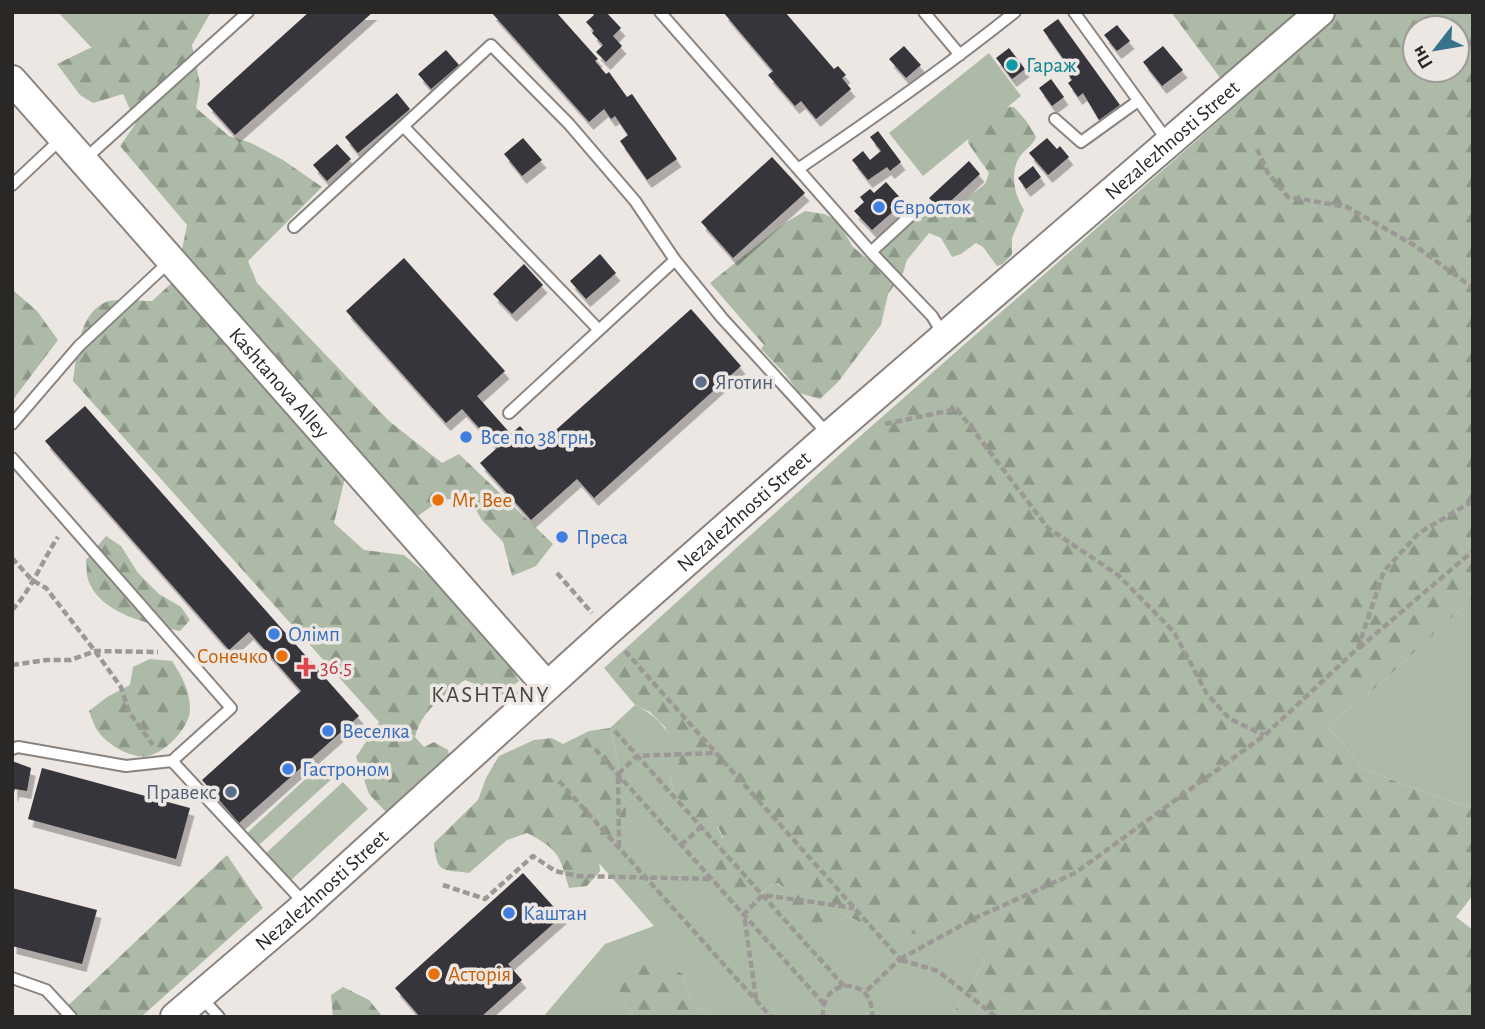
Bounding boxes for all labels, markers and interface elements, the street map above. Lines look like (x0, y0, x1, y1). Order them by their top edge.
north arrow (1401, 14, 1471, 84)
text: Пн (1409, 42, 1437, 72)
place label: Гараж (1026, 55, 1077, 76)
marker: Гараж (1004, 57, 1020, 73)
street label: Nezalezhnosti Street (1101, 77, 1244, 204)
place label: Євросток (893, 197, 971, 218)
marker: Євросток (871, 199, 887, 215)
street label: Kashtanova Alley (225, 324, 333, 443)
place label: Яготин (715, 372, 773, 393)
marker: Яготин (693, 374, 709, 390)
place label: Все по 38 грн. (480, 427, 594, 448)
marker: Все по 38 грн. (458, 429, 474, 445)
street label: Nezalezhnosti Street (673, 447, 815, 576)
place label: Mr. Bee (452, 490, 512, 511)
marker: Mr. Bee (430, 492, 446, 508)
place label: Преса (576, 527, 629, 548)
marker: Преса (554, 529, 570, 545)
place label: Олімп (288, 624, 340, 645)
marker: Олімп (266, 626, 282, 642)
place label: Сонечко (197, 646, 268, 667)
marker: Сонечко (274, 648, 290, 664)
place label: 36.5 (320, 657, 352, 678)
marker: 36.5 (298, 659, 314, 675)
district label: KASHTANY (431, 684, 551, 707)
place label: Веселка (342, 721, 410, 742)
marker: Веселка (320, 723, 336, 739)
place label: Гастроном (302, 759, 390, 780)
marker: Гастроном (280, 761, 296, 777)
place label: Правекс (146, 782, 217, 803)
marker: Правекс (223, 784, 239, 800)
street label: Nezalezhnosti Street (251, 826, 393, 954)
place label: Каштан (523, 903, 587, 924)
marker: Каштан (501, 905, 517, 921)
place label: Асторія (448, 964, 511, 985)
marker: Асторія (426, 966, 442, 982)

